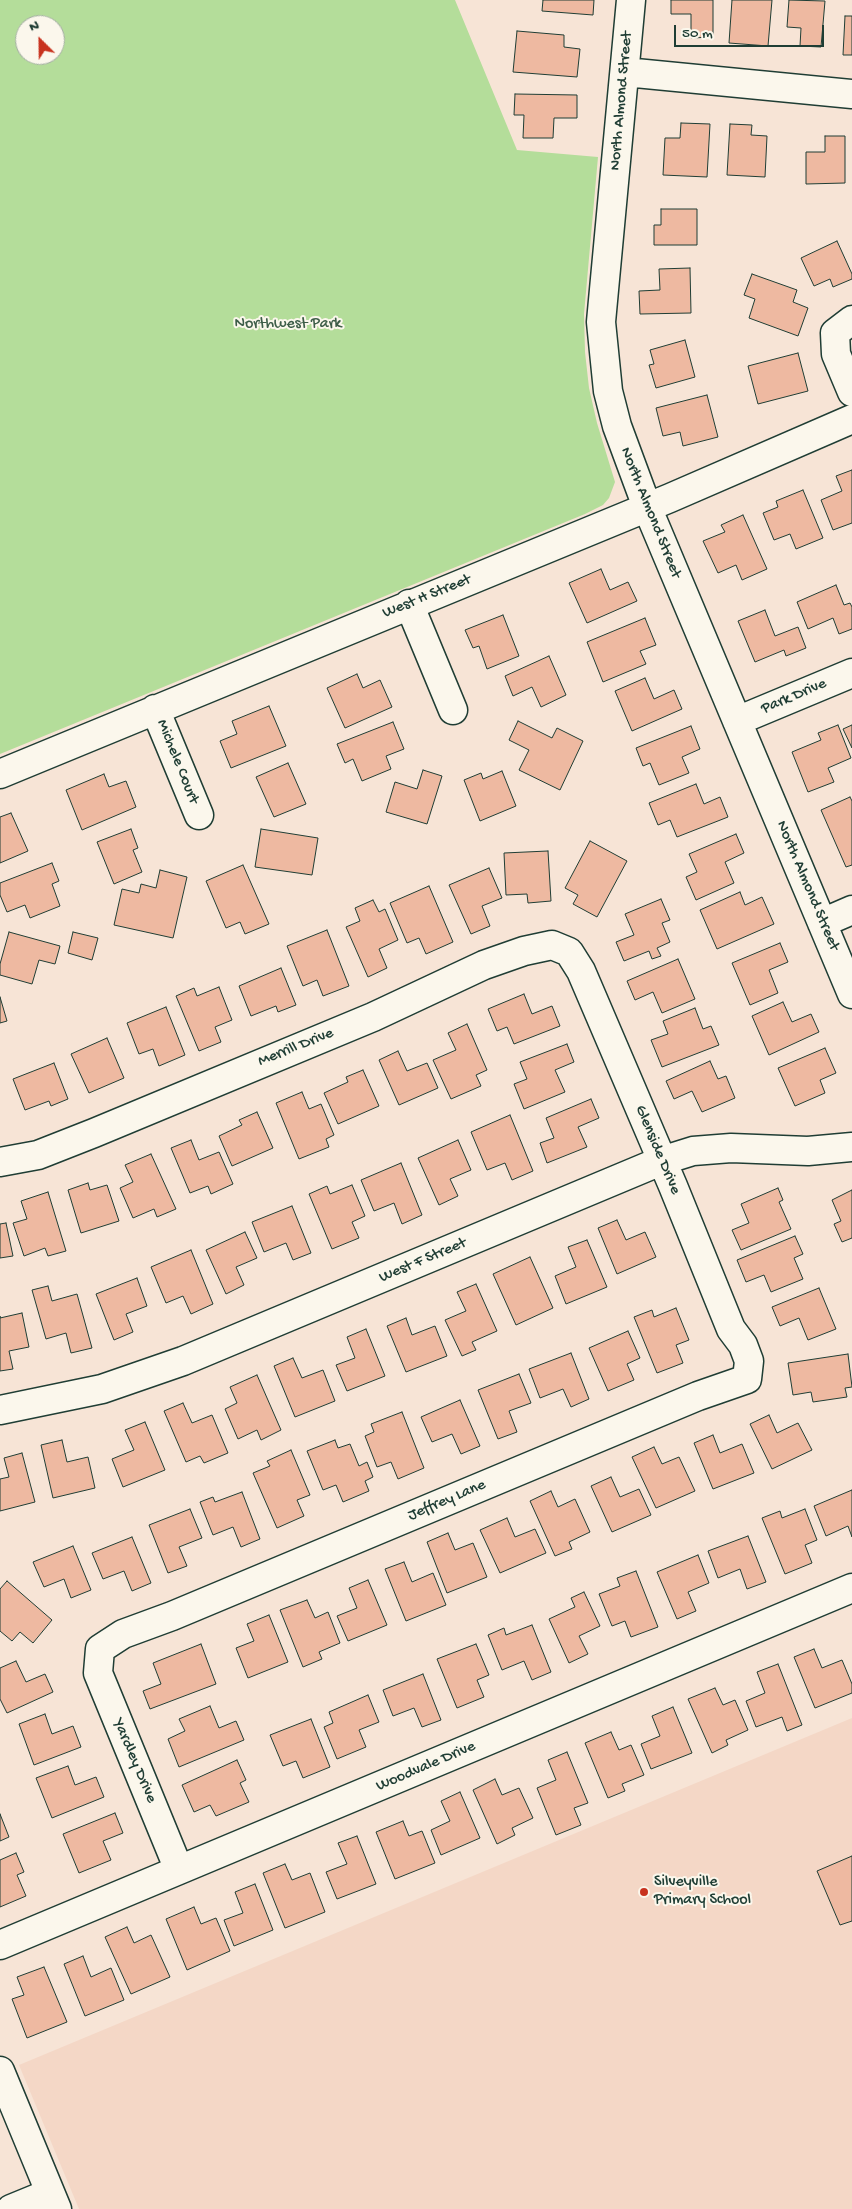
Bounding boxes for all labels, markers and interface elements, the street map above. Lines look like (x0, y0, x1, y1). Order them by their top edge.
north arrow (15, 15, 65, 65)
scale bar (677, 15, 827, 47)
text: N (27, 17, 42, 36)
text: 50 m (682, 25, 713, 43)
street label: North Almond Street (606, 31, 638, 171)
park label: Northwest Park (235, 315, 341, 335)
street label: North Almond Street (615, 445, 685, 581)
street label: West H Street (380, 571, 474, 623)
street label: Park Drive (758, 675, 830, 719)
street label: Michele Court (151, 717, 203, 807)
street label: North Almond Street (771, 818, 843, 954)
street label: Merrill Drive (255, 1024, 337, 1072)
street label: Glenside Drive (630, 1102, 684, 1198)
street label: West F Street (377, 1234, 469, 1288)
street label: Jeffrey Lane (405, 1476, 489, 1526)
street label: Yardley Drive (108, 1716, 160, 1806)
street label: Woodvale Drive (373, 1737, 479, 1797)
place label: Silveyville Primary School (654, 1873, 751, 1911)
marker: Silveyville Primary School (638, 1886, 650, 1898)

